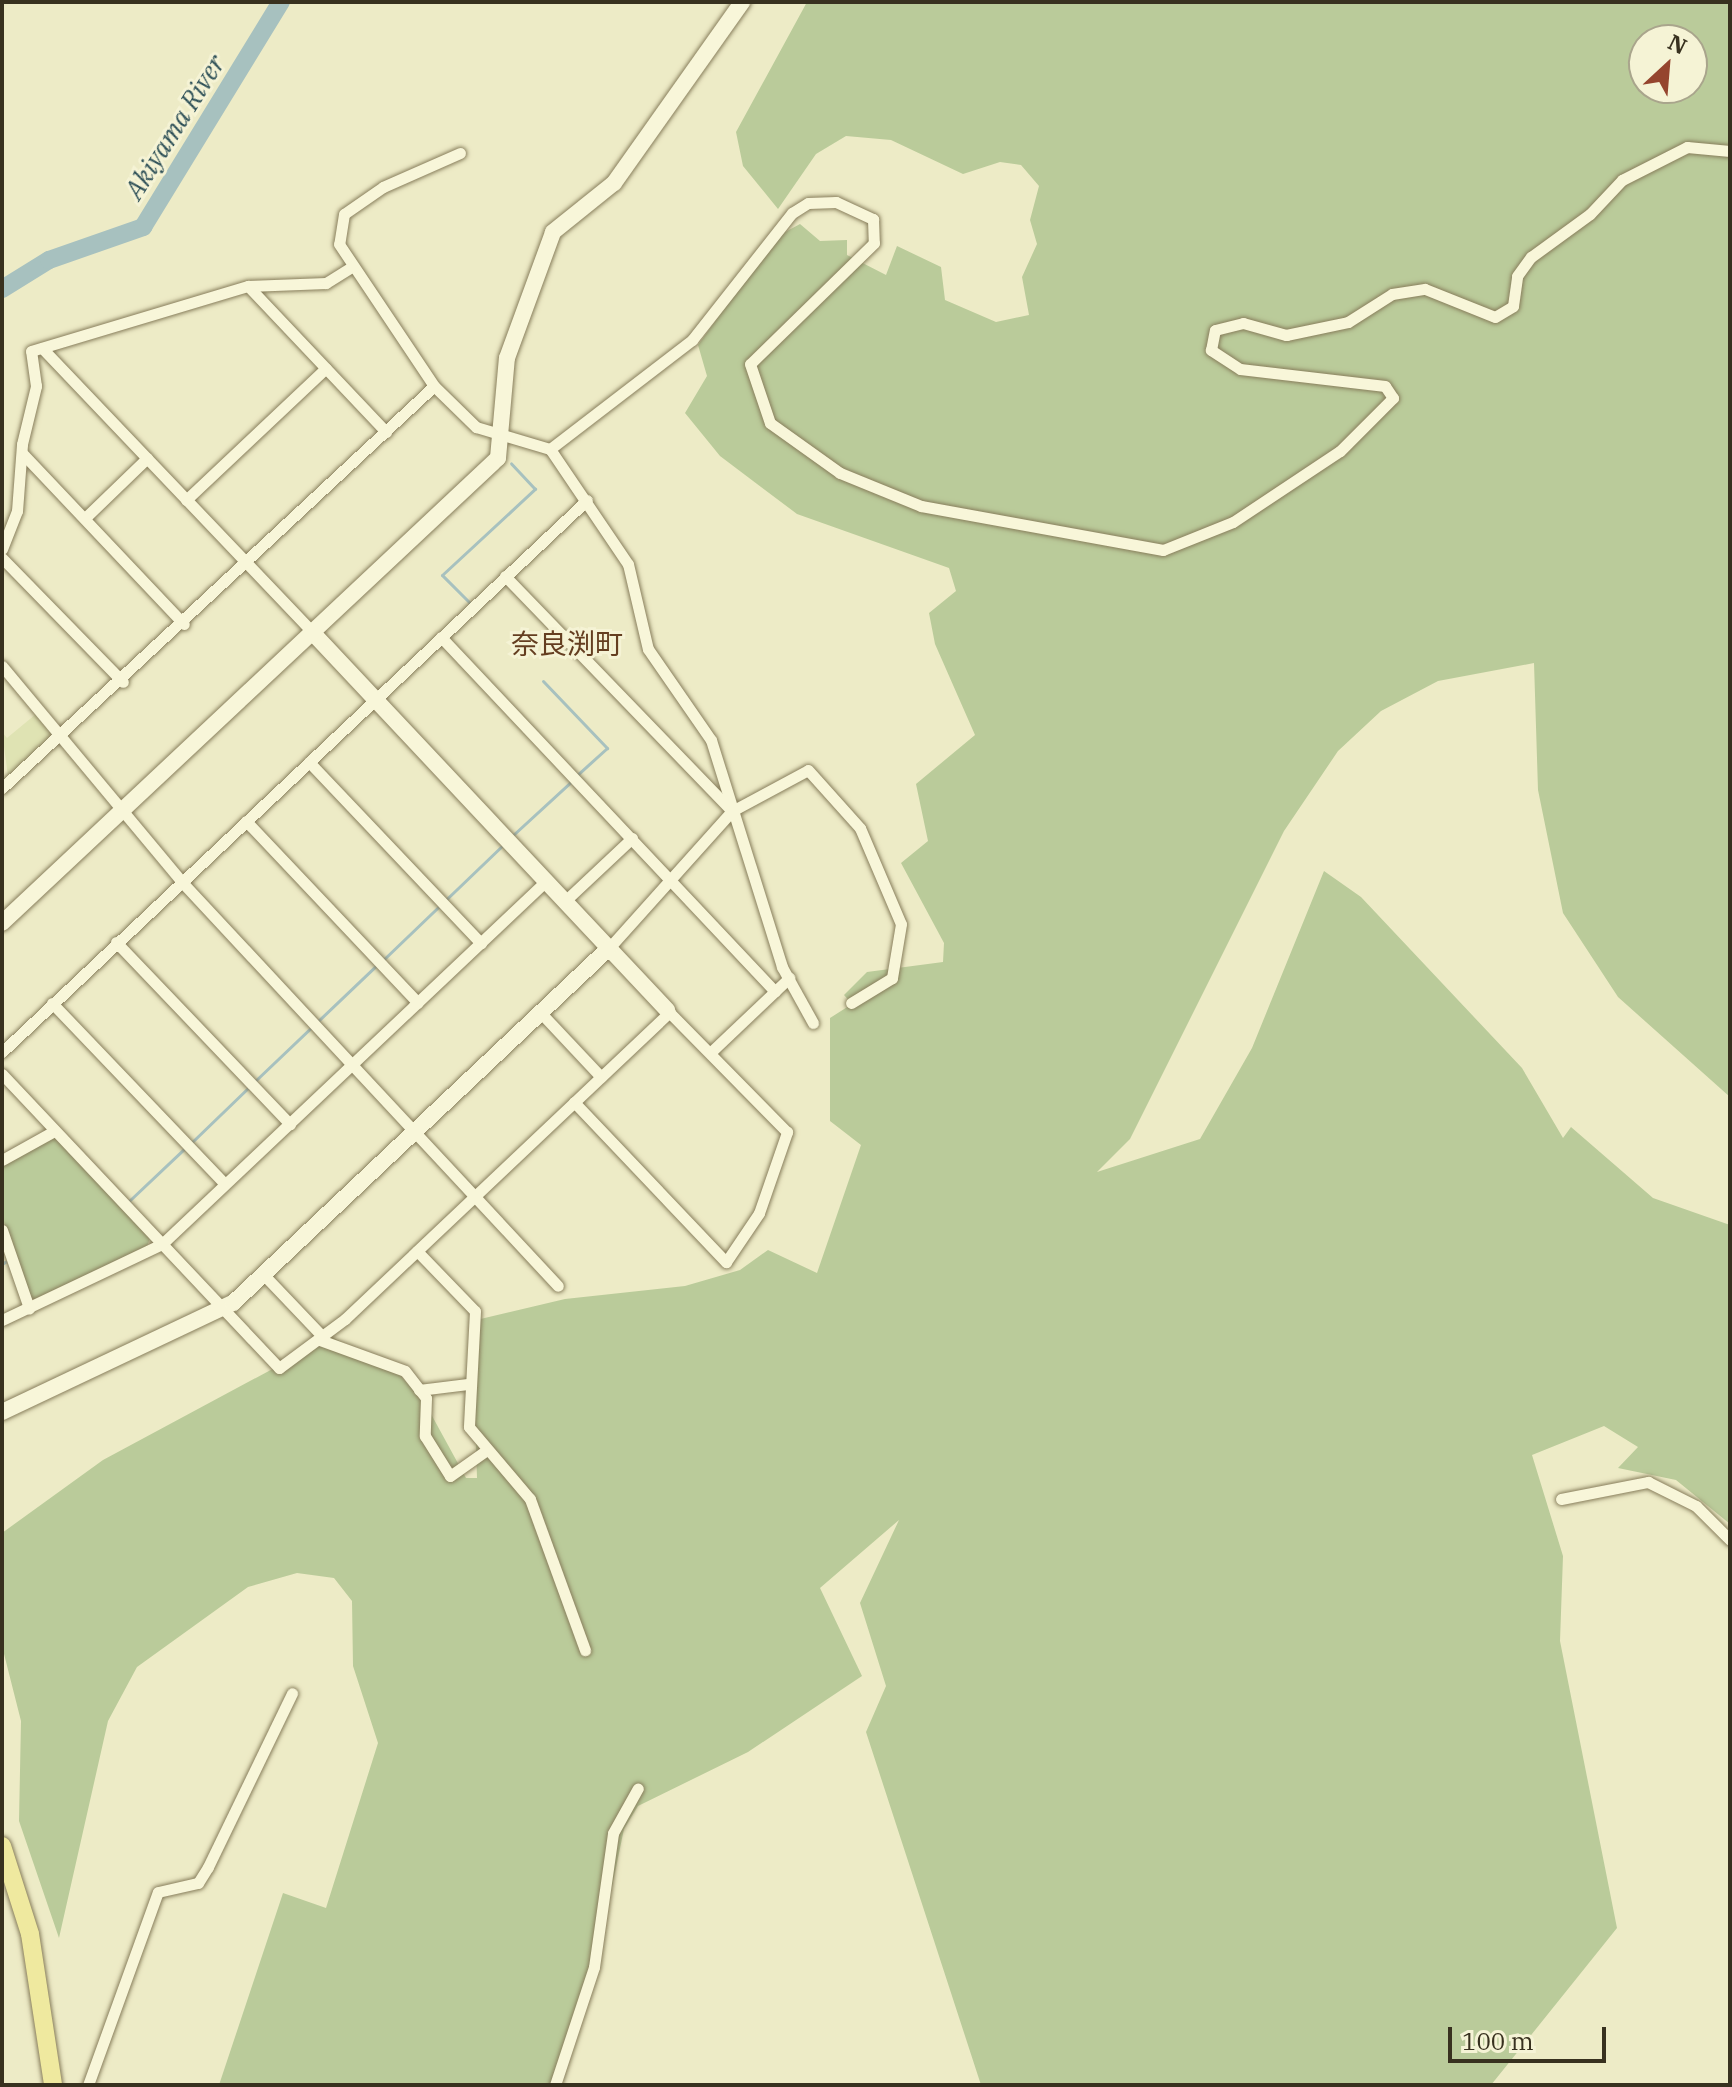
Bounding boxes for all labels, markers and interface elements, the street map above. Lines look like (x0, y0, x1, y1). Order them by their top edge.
north arrow (1628, 24, 1708, 104)
text: N (1664, 27, 1692, 61)
water label: Akiyama River (118, 49, 232, 205)
district label: 奈良渕町 (511, 627, 623, 661)
scale bar (1452, 2011, 1610, 2061)
text: 100 m (1462, 2025, 1534, 2057)

